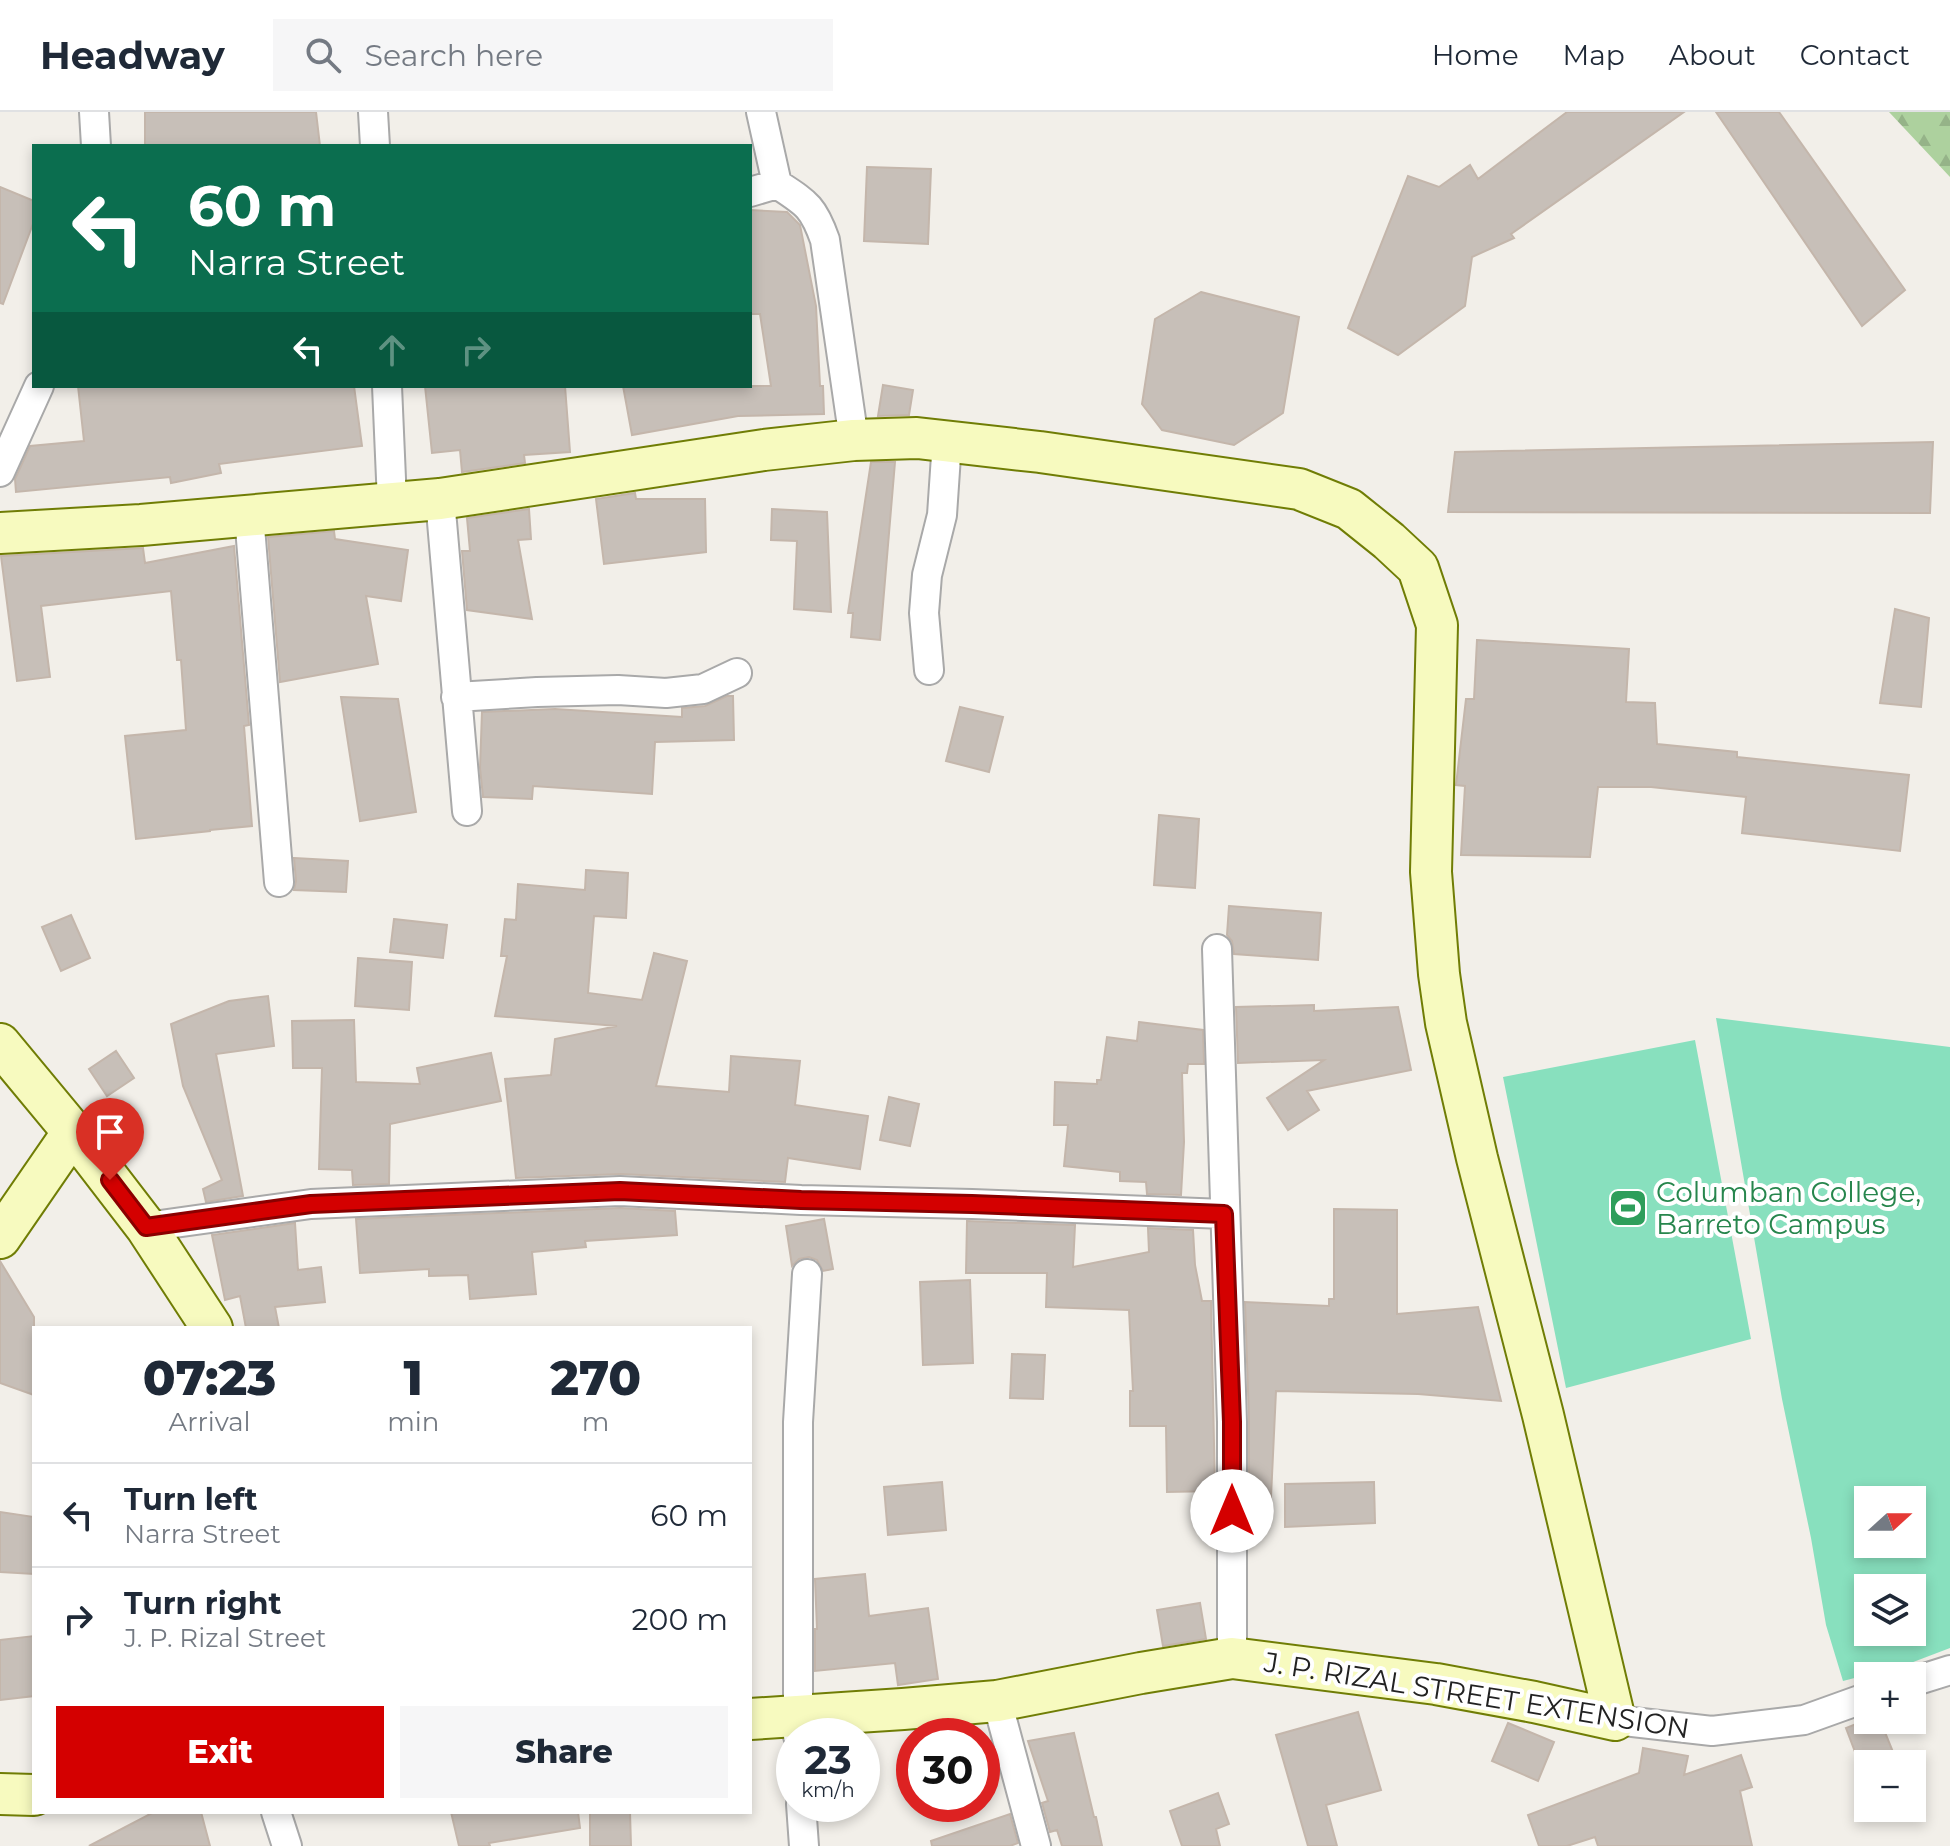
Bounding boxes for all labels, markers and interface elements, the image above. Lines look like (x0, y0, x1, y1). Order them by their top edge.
search box (273, 19, 833, 91)
text: Headway (40, 32, 225, 79)
icon: search (301, 33, 345, 77)
text: Search here (365, 37, 543, 74)
text: Home (1432, 38, 1519, 72)
text: Map (1563, 38, 1625, 72)
text: About (1669, 38, 1756, 72)
text: Contact (1800, 38, 1910, 72)
text: 60 m (188, 172, 336, 240)
icon: left (56, 176, 160, 280)
text: Narra Street (188, 240, 405, 284)
icon: left (286, 328, 330, 372)
icon: ahead (370, 328, 414, 372)
icon: right (454, 328, 498, 372)
pin (76, 1098, 144, 1180)
icon: arrive (88, 1110, 132, 1154)
place label: Columban College, Barreto Campus (1656, 1175, 1921, 1241)
sports icon: Columban College, Barreto Campus (1607, 1187, 1649, 1229)
text: 07:23 (143, 1349, 276, 1407)
text: 1 (403, 1349, 423, 1407)
text: 270 (550, 1349, 641, 1407)
text: Arrival (169, 1406, 251, 1438)
text: min (387, 1406, 439, 1438)
text: m (582, 1406, 609, 1438)
position arrow (1190, 1469, 1274, 1553)
text: Turn left (124, 1481, 257, 1518)
north arrow (1854, 1486, 1926, 1558)
map controls (1854, 1486, 1926, 1822)
icon: left (56, 1493, 100, 1537)
text: 60 m (650, 1497, 728, 1534)
text: Narra Street (124, 1518, 281, 1550)
button: layers (1854, 1574, 1926, 1646)
text: Turn right (124, 1585, 281, 1622)
icon: right (56, 1597, 100, 1641)
text: 200 m (632, 1601, 728, 1638)
text: J. P. Rizal Street (124, 1622, 326, 1654)
street label: J. P. RIZAL STREET EXTENSION (1261, 1644, 1692, 1745)
button: + (1854, 1662, 1926, 1734)
button: Exit (56, 1706, 384, 1798)
button: Share (400, 1706, 728, 1798)
speed limit sign: 30 (896, 1718, 1000, 1822)
text: 23 (804, 1735, 852, 1784)
button: − (1854, 1750, 1926, 1822)
text: km/h (801, 1778, 855, 1802)

